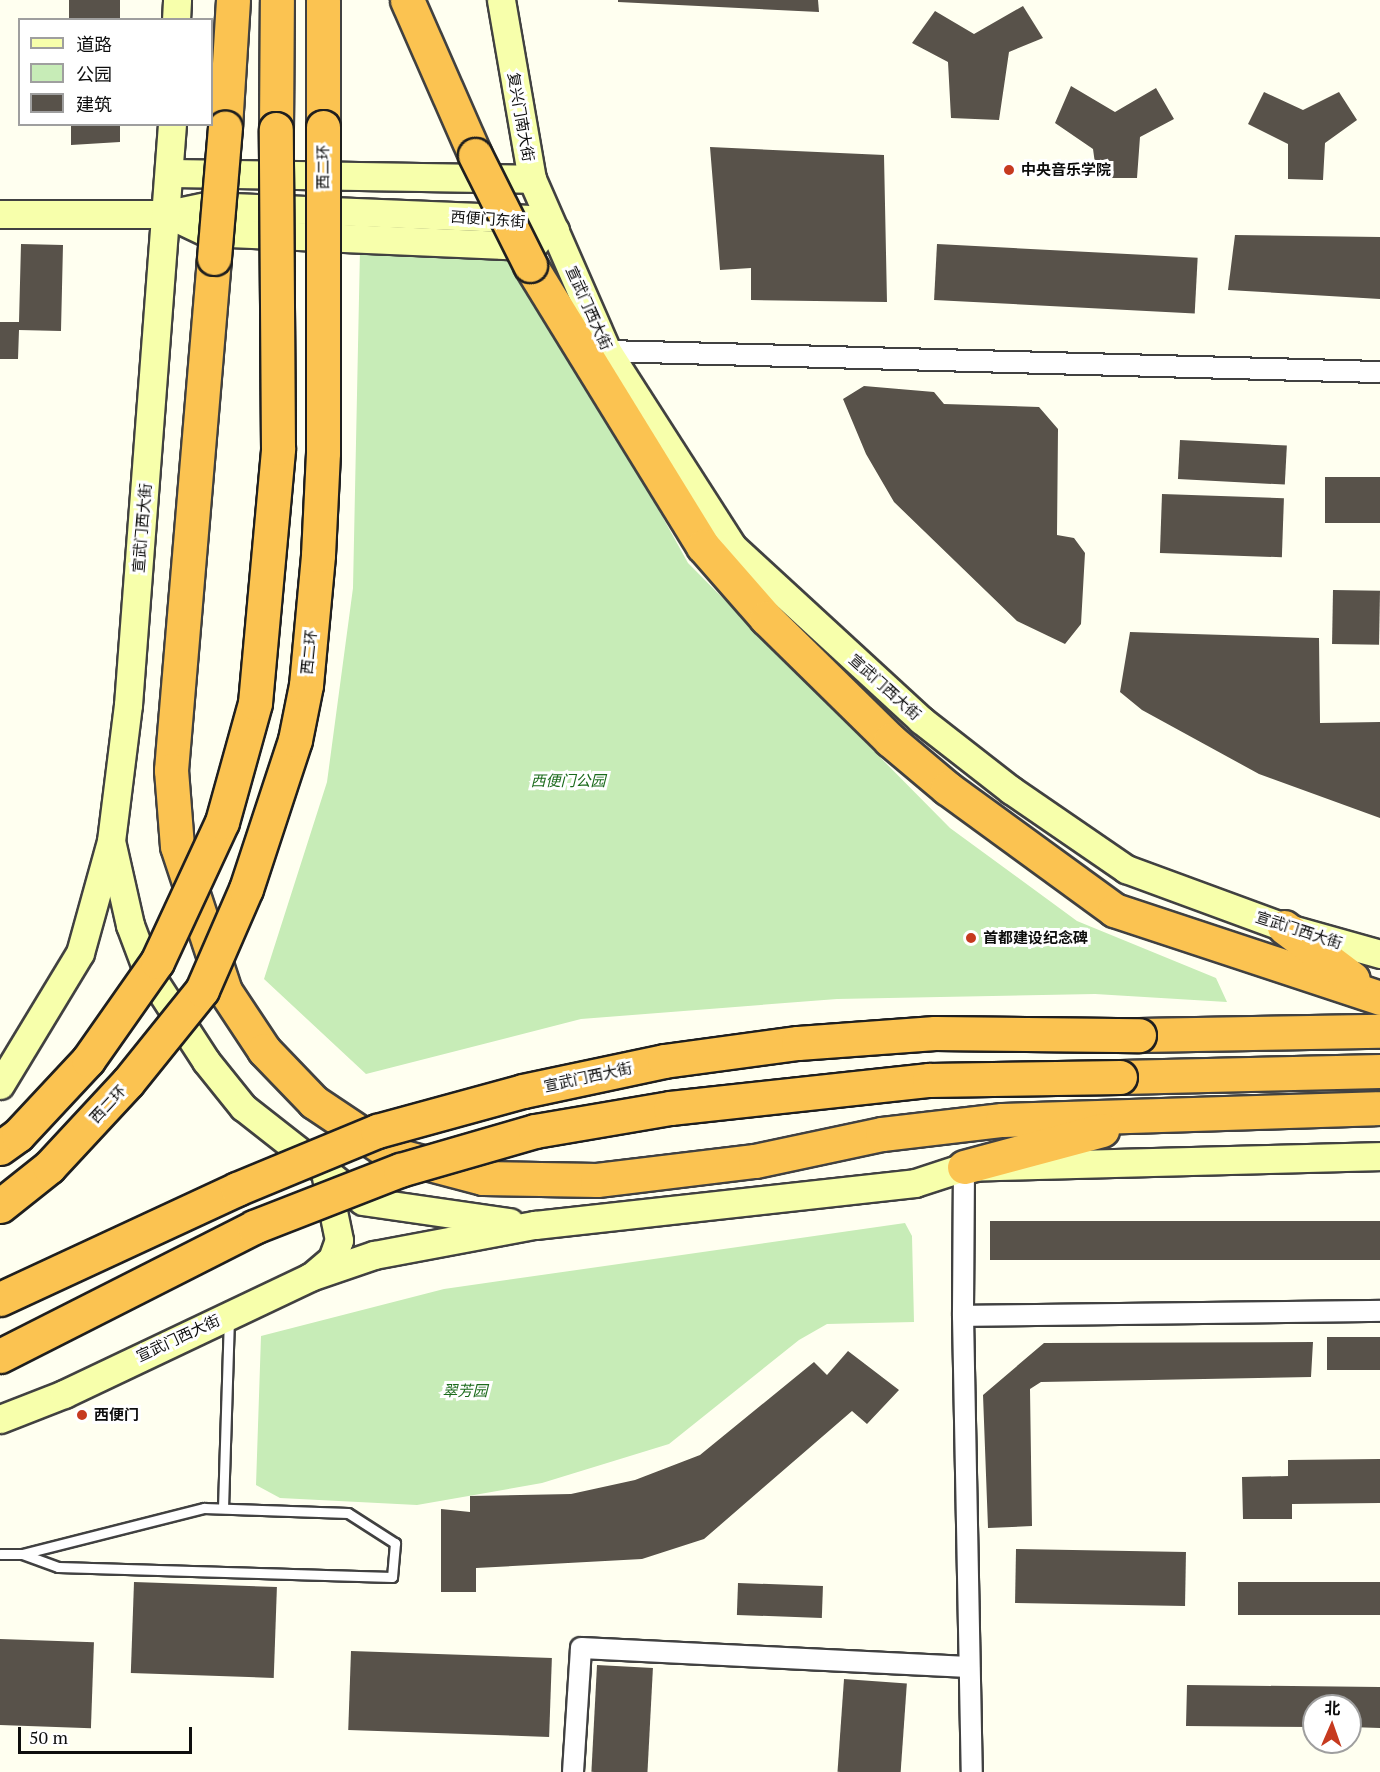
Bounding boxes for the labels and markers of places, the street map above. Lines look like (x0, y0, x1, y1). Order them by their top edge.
place label: 中央音乐学院 (1021, 161, 1111, 179)
marker: 中央音乐学院 (1002, 163, 1016, 177)
place label: 首都建设纪念碑 (983, 929, 1088, 947)
marker: 首都建设纪念碑 (964, 931, 978, 945)
place label: 西便门 (94, 1406, 139, 1424)
marker: 西便门 (75, 1408, 89, 1422)

